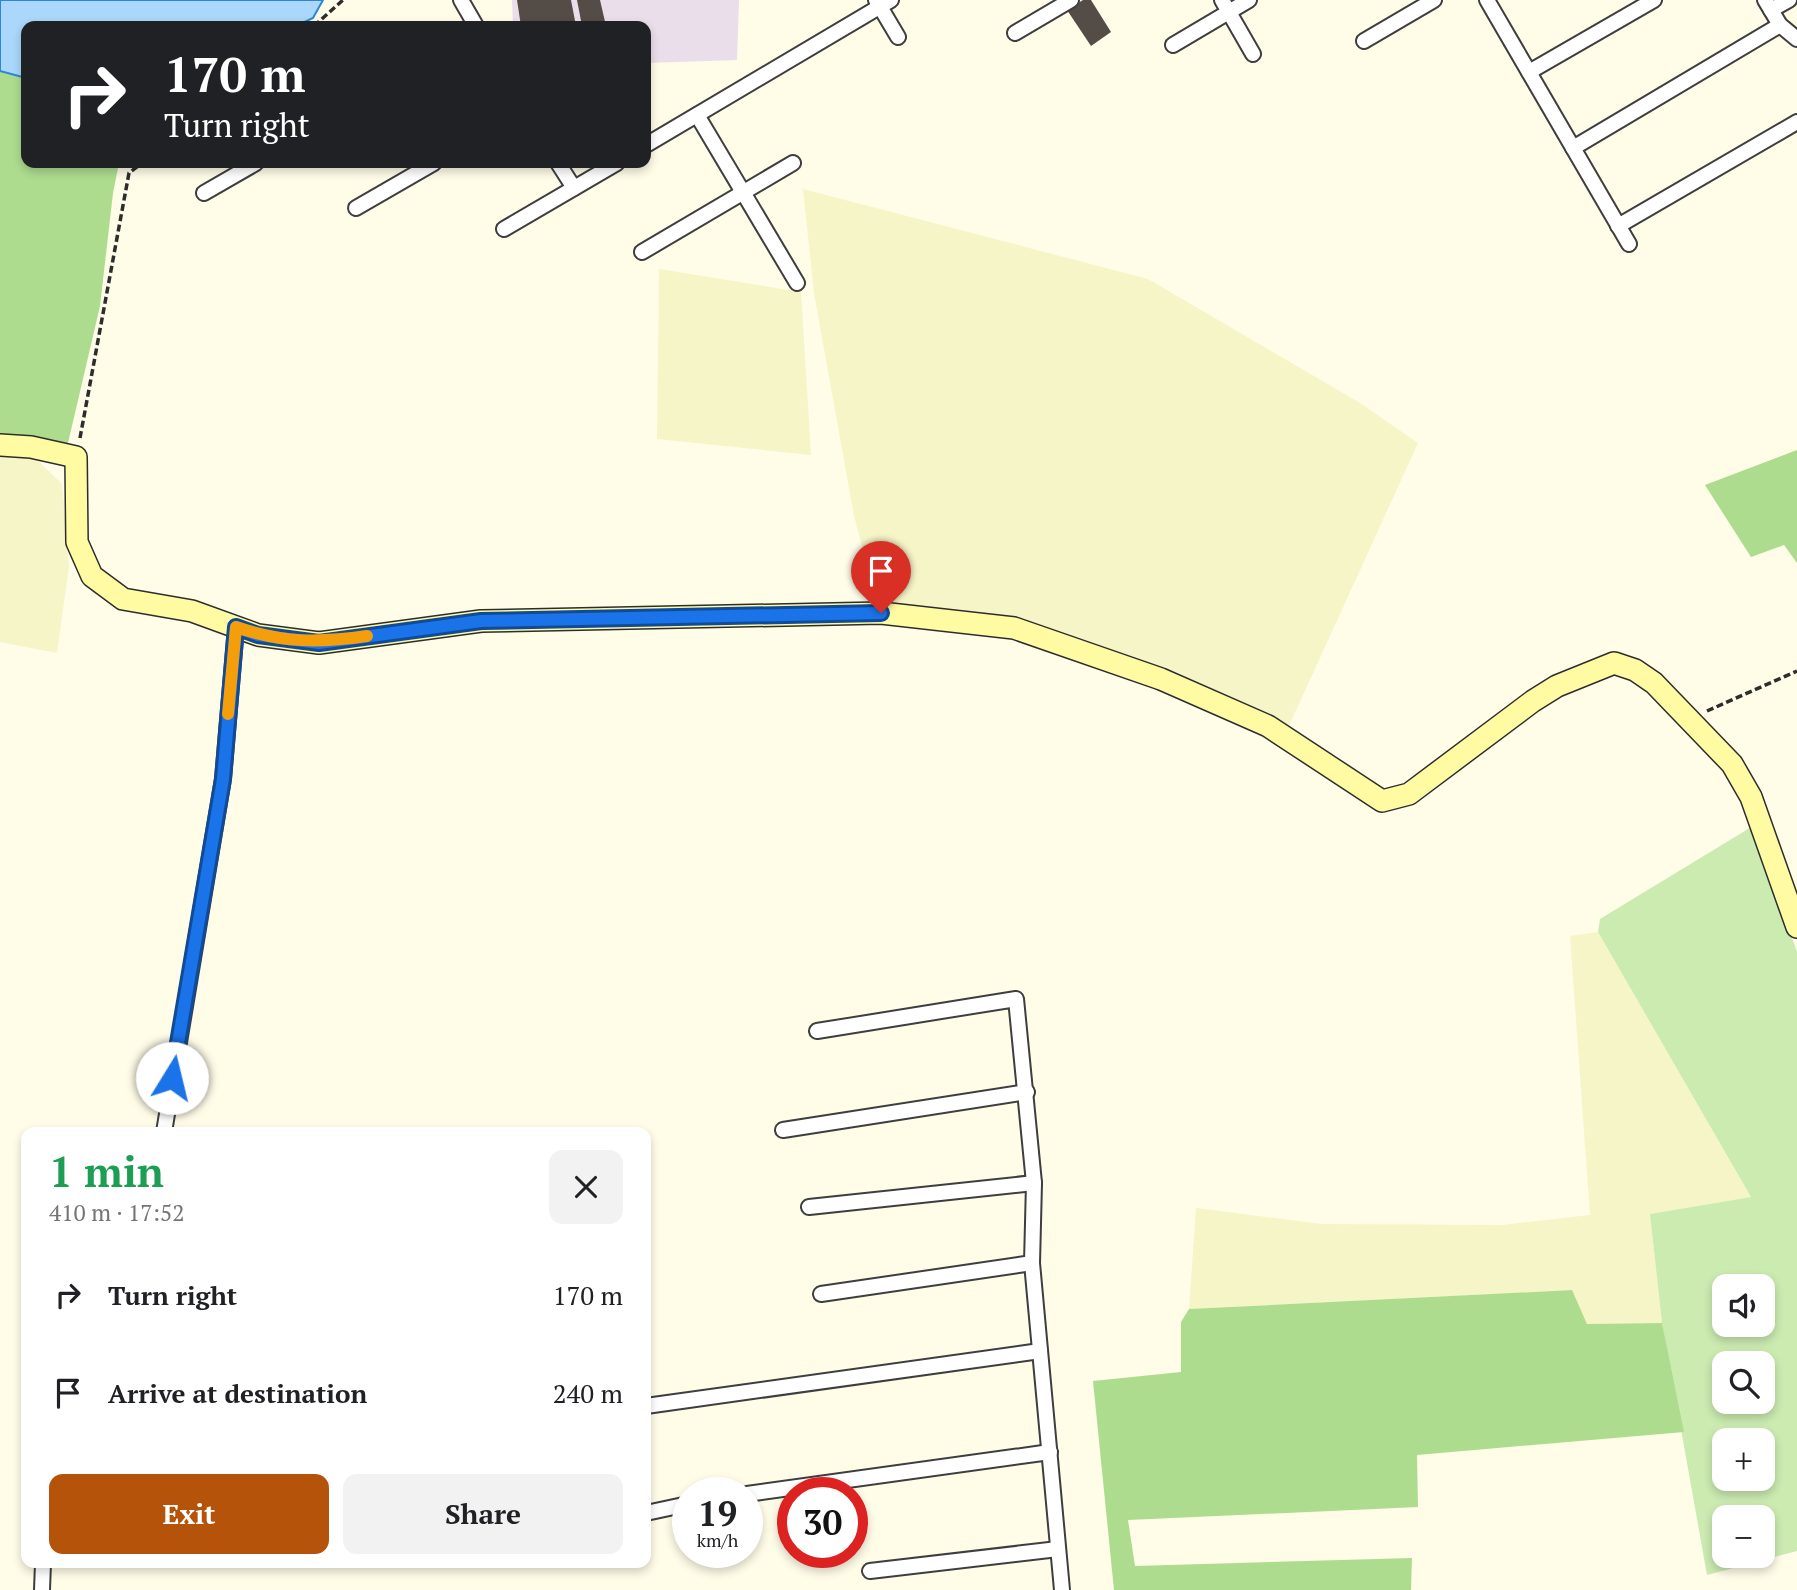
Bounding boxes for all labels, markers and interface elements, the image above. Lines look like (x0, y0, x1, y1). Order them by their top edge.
text: 170 m (164, 41, 306, 106)
icon: right (49, 49, 140, 140)
text: Turn right (164, 104, 310, 146)
pin (851, 541, 911, 613)
icon: arrive (862, 552, 900, 590)
position arrow (135, 1041, 209, 1115)
text: 1 min (49, 1143, 164, 1199)
button: close (549, 1150, 623, 1224)
text: 410 m · 17:52 (49, 1197, 184, 1228)
map controls (1712, 1274, 1775, 1568)
button: sound (1712, 1274, 1775, 1337)
icon: right (49, 1276, 87, 1314)
text: Turn right (108, 1278, 237, 1312)
text: 170 m (553, 1278, 623, 1312)
button: search (1712, 1351, 1775, 1414)
icon: arrive (49, 1374, 87, 1412)
text: Arrive at destination (108, 1376, 367, 1410)
text: 240 m (553, 1376, 623, 1410)
button: + (1712, 1428, 1775, 1491)
button: Exit (49, 1474, 329, 1554)
button: Share (343, 1474, 623, 1554)
speed limit sign: 30 (777, 1477, 868, 1568)
text: 19 (698, 1490, 737, 1536)
button: − (1712, 1505, 1775, 1568)
text: km/h (697, 1528, 738, 1552)

